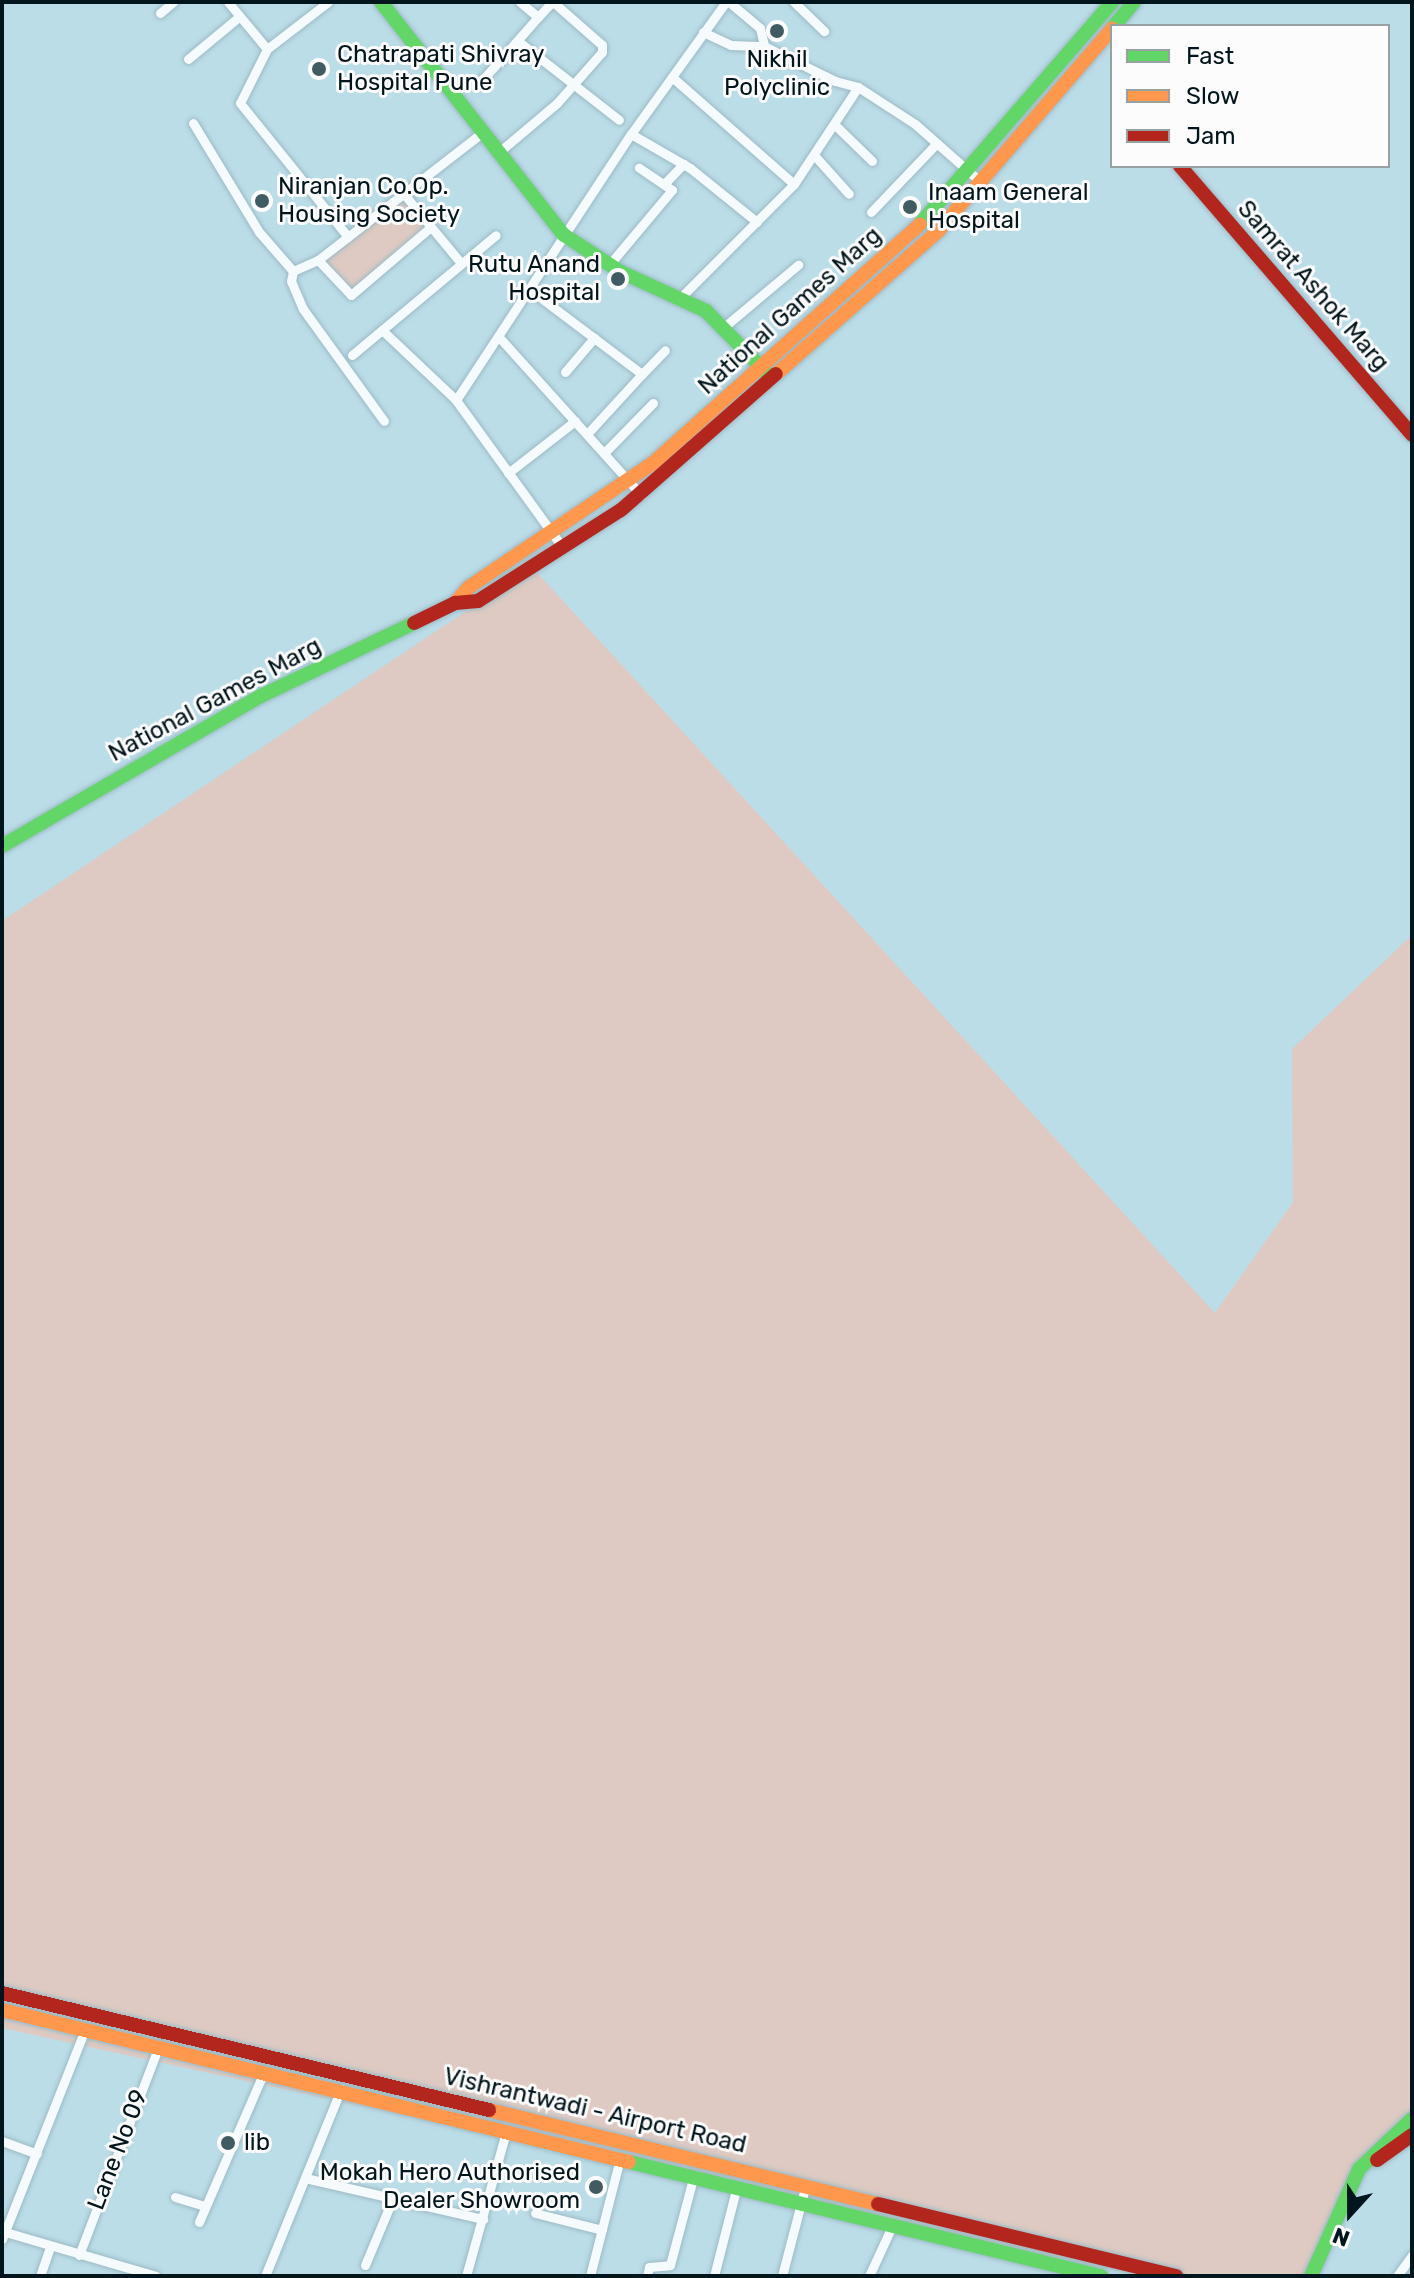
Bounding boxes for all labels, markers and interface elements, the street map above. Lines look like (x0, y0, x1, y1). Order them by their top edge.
marker: Nikhil Polyclinic (766, 20, 788, 42)
legend (1110, 24, 1390, 168)
place label: Chatrapati Shivray Hospital Pune (337, 41, 545, 97)
text: Fast (1186, 42, 1234, 70)
place label: Nikhil Polyclinic (724, 46, 830, 102)
marker: Chatrapati Shivray Hospital Pune (308, 58, 330, 80)
text: Slow (1186, 82, 1239, 110)
text: Jam (1186, 122, 1236, 150)
place label: Niranjan Co.Op. Housing Society (278, 173, 460, 229)
place label: Inaam General Hospital (928, 179, 1089, 235)
marker: Niranjan Co.Op. Housing Society (253, 192, 271, 210)
street label: Samrat Ashok Marg (1231, 195, 1395, 377)
marker: Inaam General Hospital (899, 196, 921, 218)
street label: National Games Marg (693, 221, 887, 401)
place label: Rutu Anand Hospital (467, 251, 600, 307)
marker: Rutu Anand Hospital (607, 268, 629, 290)
street label: National Games Marg (104, 632, 326, 768)
street label: Vishrantwadi - Airport Road (441, 2062, 749, 2160)
street label: Lane No 09 (82, 2086, 154, 2214)
place label: lib (244, 2129, 270, 2157)
marker: lib (219, 2134, 237, 2152)
place label: Mokah Hero Authorised Dealer Showroom (319, 2159, 580, 2215)
north arrow (1310, 2174, 1390, 2254)
marker: Mokah Hero Authorised Dealer Showroom (587, 2178, 605, 2196)
text: N (1329, 2221, 1353, 2252)

